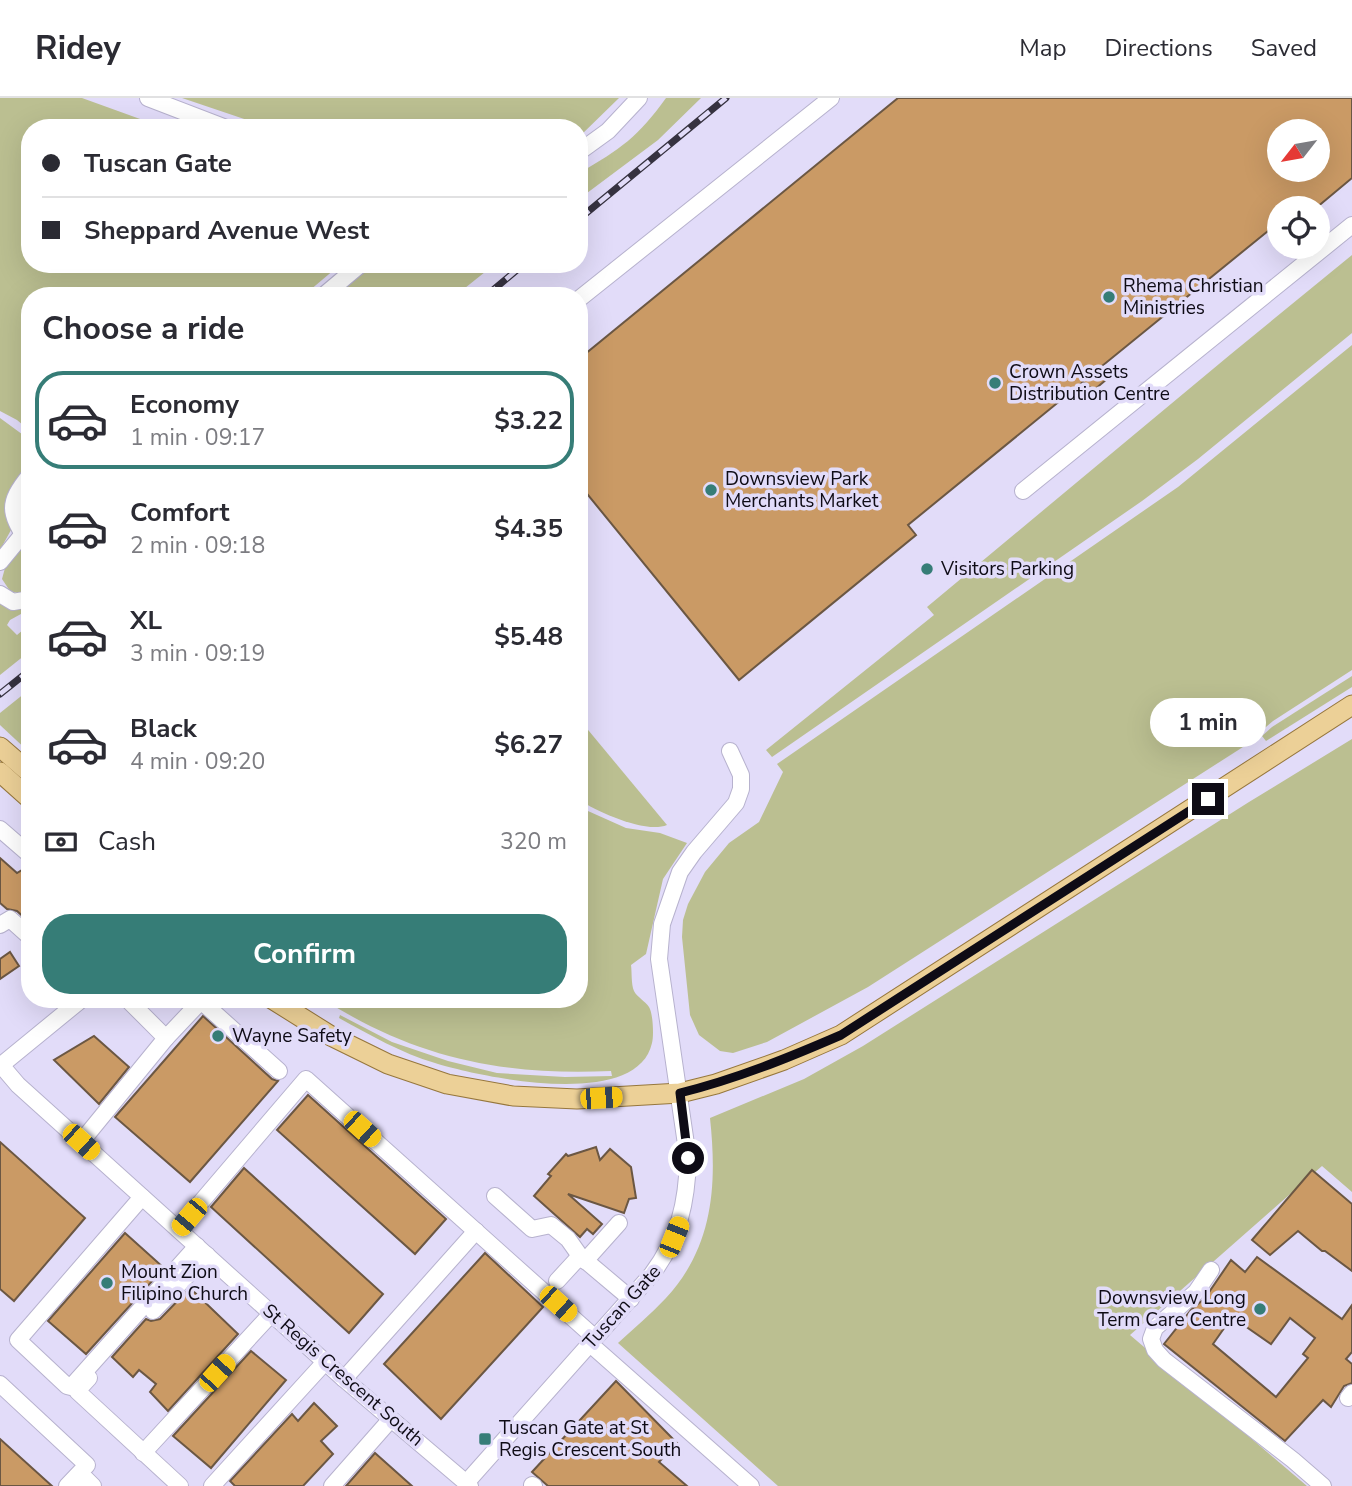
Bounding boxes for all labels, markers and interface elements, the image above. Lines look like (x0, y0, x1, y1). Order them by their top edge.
text: Ridey (35, 26, 121, 71)
text: Map (1019, 32, 1066, 64)
text: Directions (1104, 32, 1213, 64)
text: Saved (1251, 32, 1317, 64)
north arrow (1267, 119, 1330, 182)
map controls (1267, 119, 1330, 259)
text: Tuscan Gate (84, 146, 232, 181)
button: locate (1267, 196, 1330, 259)
text: Sheppard Avenue West (84, 213, 369, 248)
place label: Rhema Christian Ministries (1123, 273, 1264, 321)
marker: Rhema Christian Ministries (1101, 289, 1117, 305)
text: Choose a ride (42, 307, 244, 350)
place label: Crown Assets Distribution Centre (1009, 359, 1170, 407)
marker: Crown Assets Distribution Centre (987, 375, 1003, 391)
text: Economy (130, 387, 239, 422)
icon: car (46, 389, 109, 452)
text: $3.22 (494, 403, 563, 438)
text: 1 min · 09:17 (130, 422, 265, 453)
place label: Downsview Park Merchants Market (725, 466, 879, 514)
marker: Downsview Park Merchants Market (703, 482, 719, 498)
text: Comfort (130, 495, 230, 530)
icon: car (46, 497, 109, 560)
text: $4.35 (494, 511, 563, 546)
text: 2 min · 09:18 (130, 530, 265, 561)
place label: Visitors Parking (940, 556, 1074, 582)
marker: Visitors Parking (919, 561, 935, 577)
text: XL (130, 603, 162, 638)
icon: car (46, 605, 109, 668)
text: $5.48 (494, 619, 563, 654)
text: 3 min · 09:19 (130, 638, 265, 669)
callout: 1 min (1150, 698, 1266, 746)
text: 1 min (1178, 707, 1238, 738)
text: Black (130, 711, 197, 746)
icon: car (46, 713, 109, 776)
text: $6.27 (494, 727, 563, 762)
text: 4 min · 09:20 (130, 746, 265, 777)
route end (1192, 783, 1224, 815)
icon: cash (42, 823, 80, 861)
text: Cash (98, 824, 156, 859)
text: 320 m (500, 826, 567, 857)
button: Confirm (42, 914, 567, 994)
place label: Wayne Safety (232, 1023, 352, 1049)
marker: Wayne Safety (210, 1028, 226, 1044)
car (580, 1086, 623, 1110)
car (340, 1107, 385, 1151)
car (59, 1120, 104, 1164)
route start (672, 1142, 704, 1174)
car (168, 1194, 211, 1240)
car (657, 1214, 692, 1260)
place label: Mount Zion Filipino Church (121, 1259, 248, 1307)
street label: Tuscan Gate (577, 1259, 667, 1355)
marker: Mount Zion Filipino Church (99, 1275, 115, 1291)
car (536, 1282, 581, 1326)
place label: Downsview Long Term Care Centre (1097, 1285, 1246, 1333)
street label: St Regis Crescent South (257, 1298, 429, 1452)
marker: Downsview Long Term Care Centre (1252, 1301, 1268, 1317)
car (196, 1350, 239, 1396)
place label: Tuscan Gate at St Regis Crescent South (499, 1415, 681, 1463)
marker: Tuscan Gate at St Regis Crescent South (477, 1431, 493, 1447)

